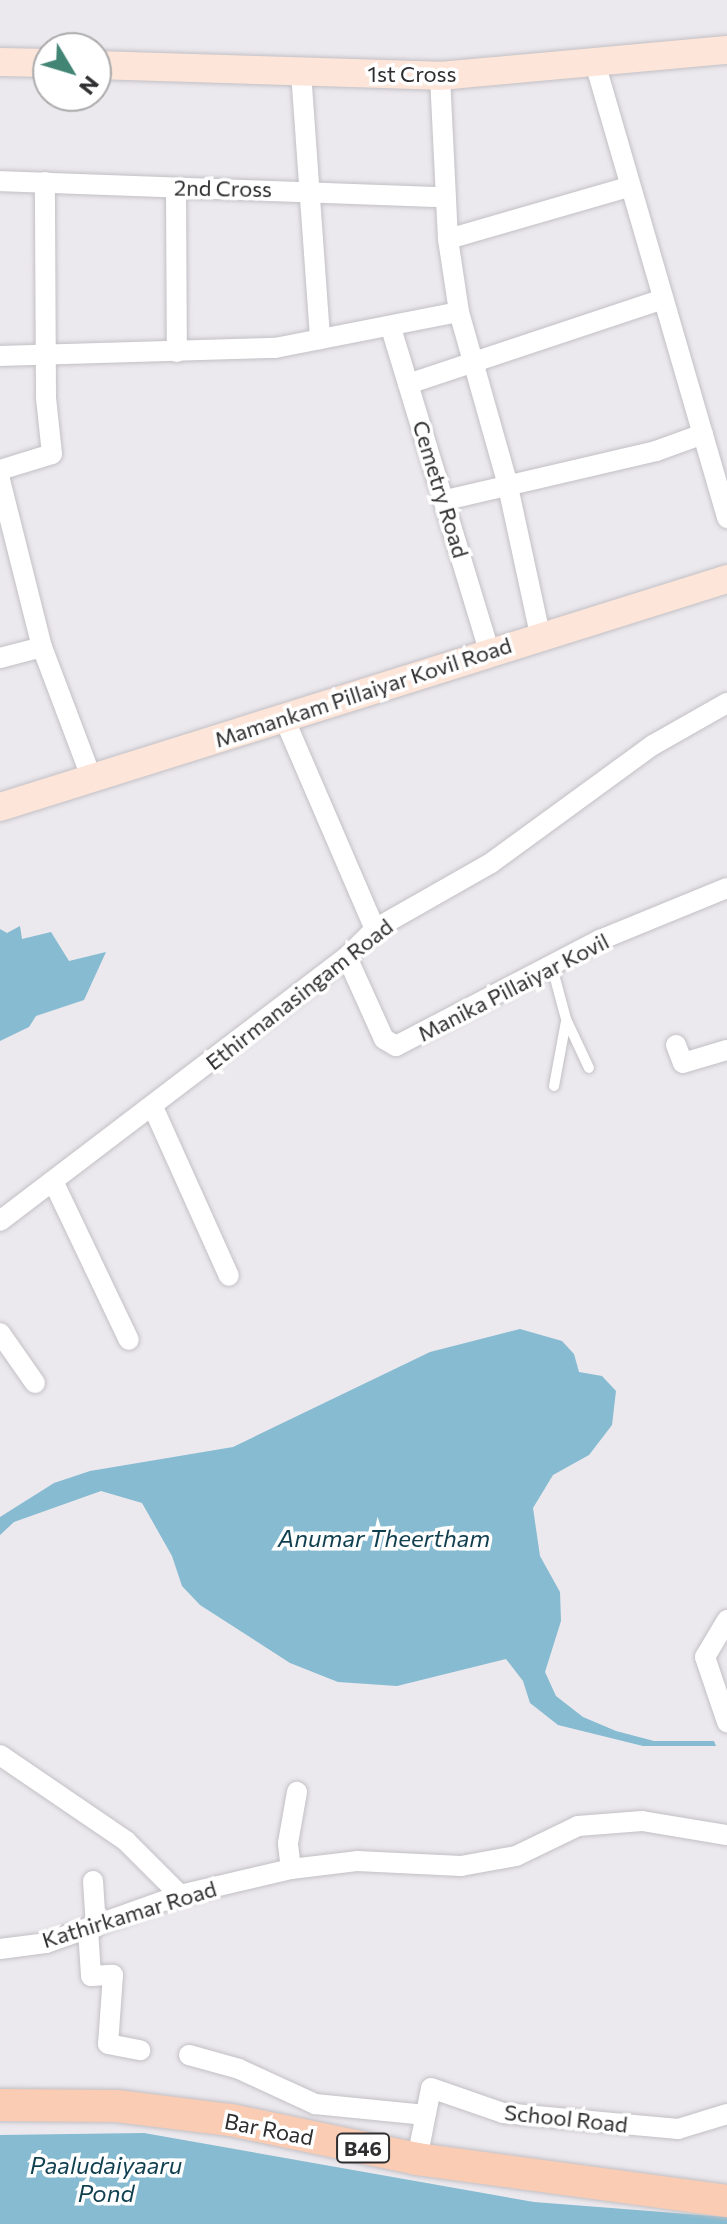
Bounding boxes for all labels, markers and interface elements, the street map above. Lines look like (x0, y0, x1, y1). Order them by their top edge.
north arrow (32, 32, 112, 112)
street label: 1st Cross (368, 61, 456, 87)
text: N (74, 71, 105, 101)
street label: 2nd Cross (174, 174, 272, 202)
street label: Cemetry Road (408, 417, 474, 561)
street label: Mamankam Pillaiyar Kovil Road (211, 631, 515, 753)
street label: Ethirmanasingam Road (200, 913, 398, 1075)
street label: Manika Pillaiyar Kovil (413, 927, 613, 1047)
water label: Anumar Theertham (278, 1524, 490, 1552)
street label: Kathirkamar Road (39, 1875, 219, 1953)
street label: School Road (503, 2098, 629, 2138)
street label: Bar Road (222, 2107, 316, 2151)
road number: B46 (335, 2132, 391, 2164)
water label: Paaludaiyaaru Pond (30, 2151, 182, 2207)

